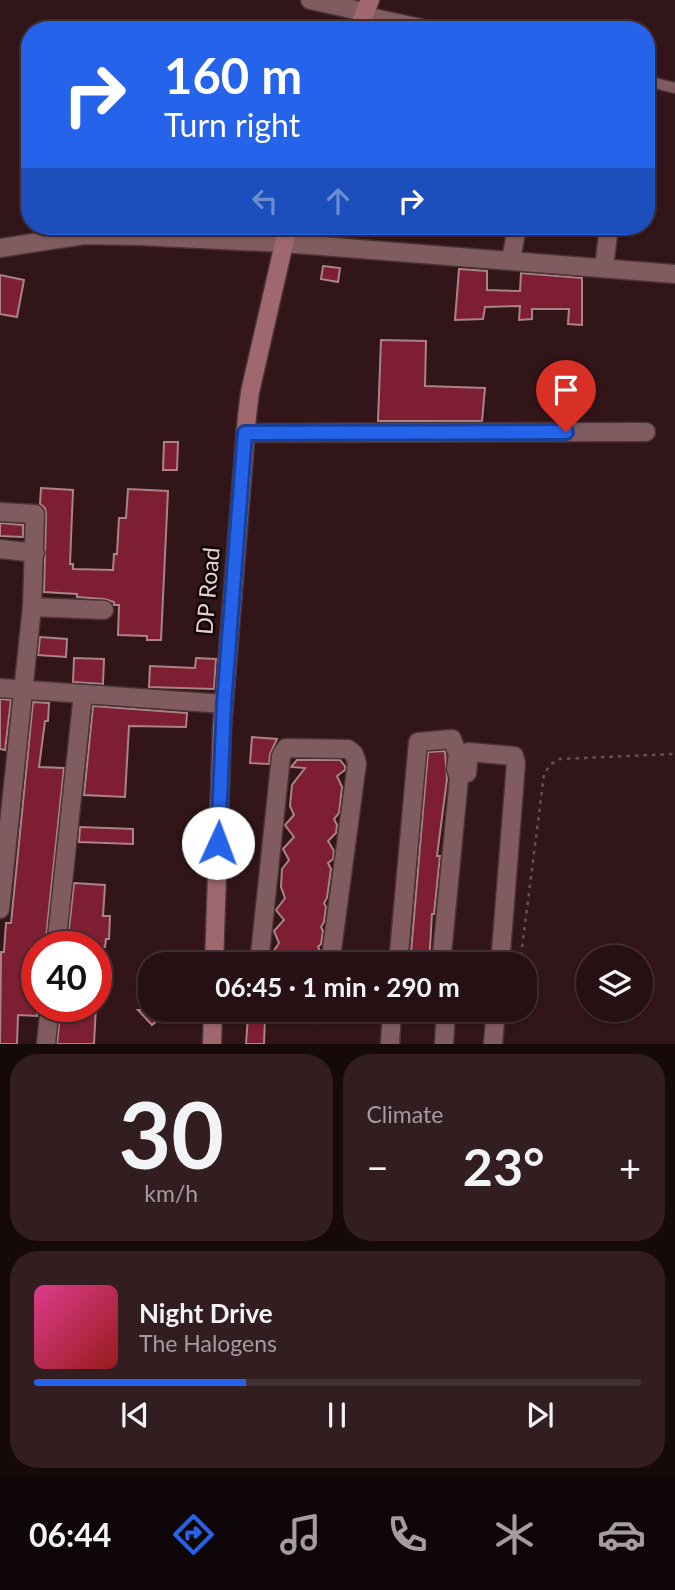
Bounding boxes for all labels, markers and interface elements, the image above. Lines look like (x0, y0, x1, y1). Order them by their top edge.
text: 160 m (164, 46, 302, 104)
icon: right (49, 49, 140, 140)
text: Turn right (164, 105, 300, 144)
icon: left (246, 182, 284, 220)
icon: ahead (319, 182, 357, 220)
icon: right (392, 182, 430, 220)
pin (536, 360, 596, 432)
icon: arrive (547, 371, 585, 409)
street label: DP Road (189, 546, 225, 636)
position arrow (181, 806, 255, 880)
speed limit sign: 40 (21, 931, 112, 1022)
map controls (576, 945, 653, 1022)
button: layers (576, 945, 653, 1022)
text: 06:45 · 1 min · 290 m (215, 971, 460, 1003)
text: 30 (118, 1079, 224, 1188)
text: Climate (367, 1100, 443, 1128)
text: 23° (463, 1135, 545, 1197)
text: − (367, 1144, 389, 1190)
text: + (619, 1144, 641, 1190)
text: km/h (144, 1179, 198, 1207)
text: Night Drive (139, 1297, 273, 1329)
text: The Halogens (139, 1329, 277, 1357)
icon: previous (116, 1396, 154, 1434)
icon: pause (318, 1396, 356, 1434)
icon: next (521, 1396, 559, 1434)
icon: directions (169, 1510, 218, 1559)
icon: music (276, 1510, 325, 1559)
icon: phone (383, 1510, 432, 1559)
icon: climate (490, 1510, 539, 1559)
icon: car (597, 1510, 646, 1559)
text: 06:44 (29, 1515, 111, 1554)

